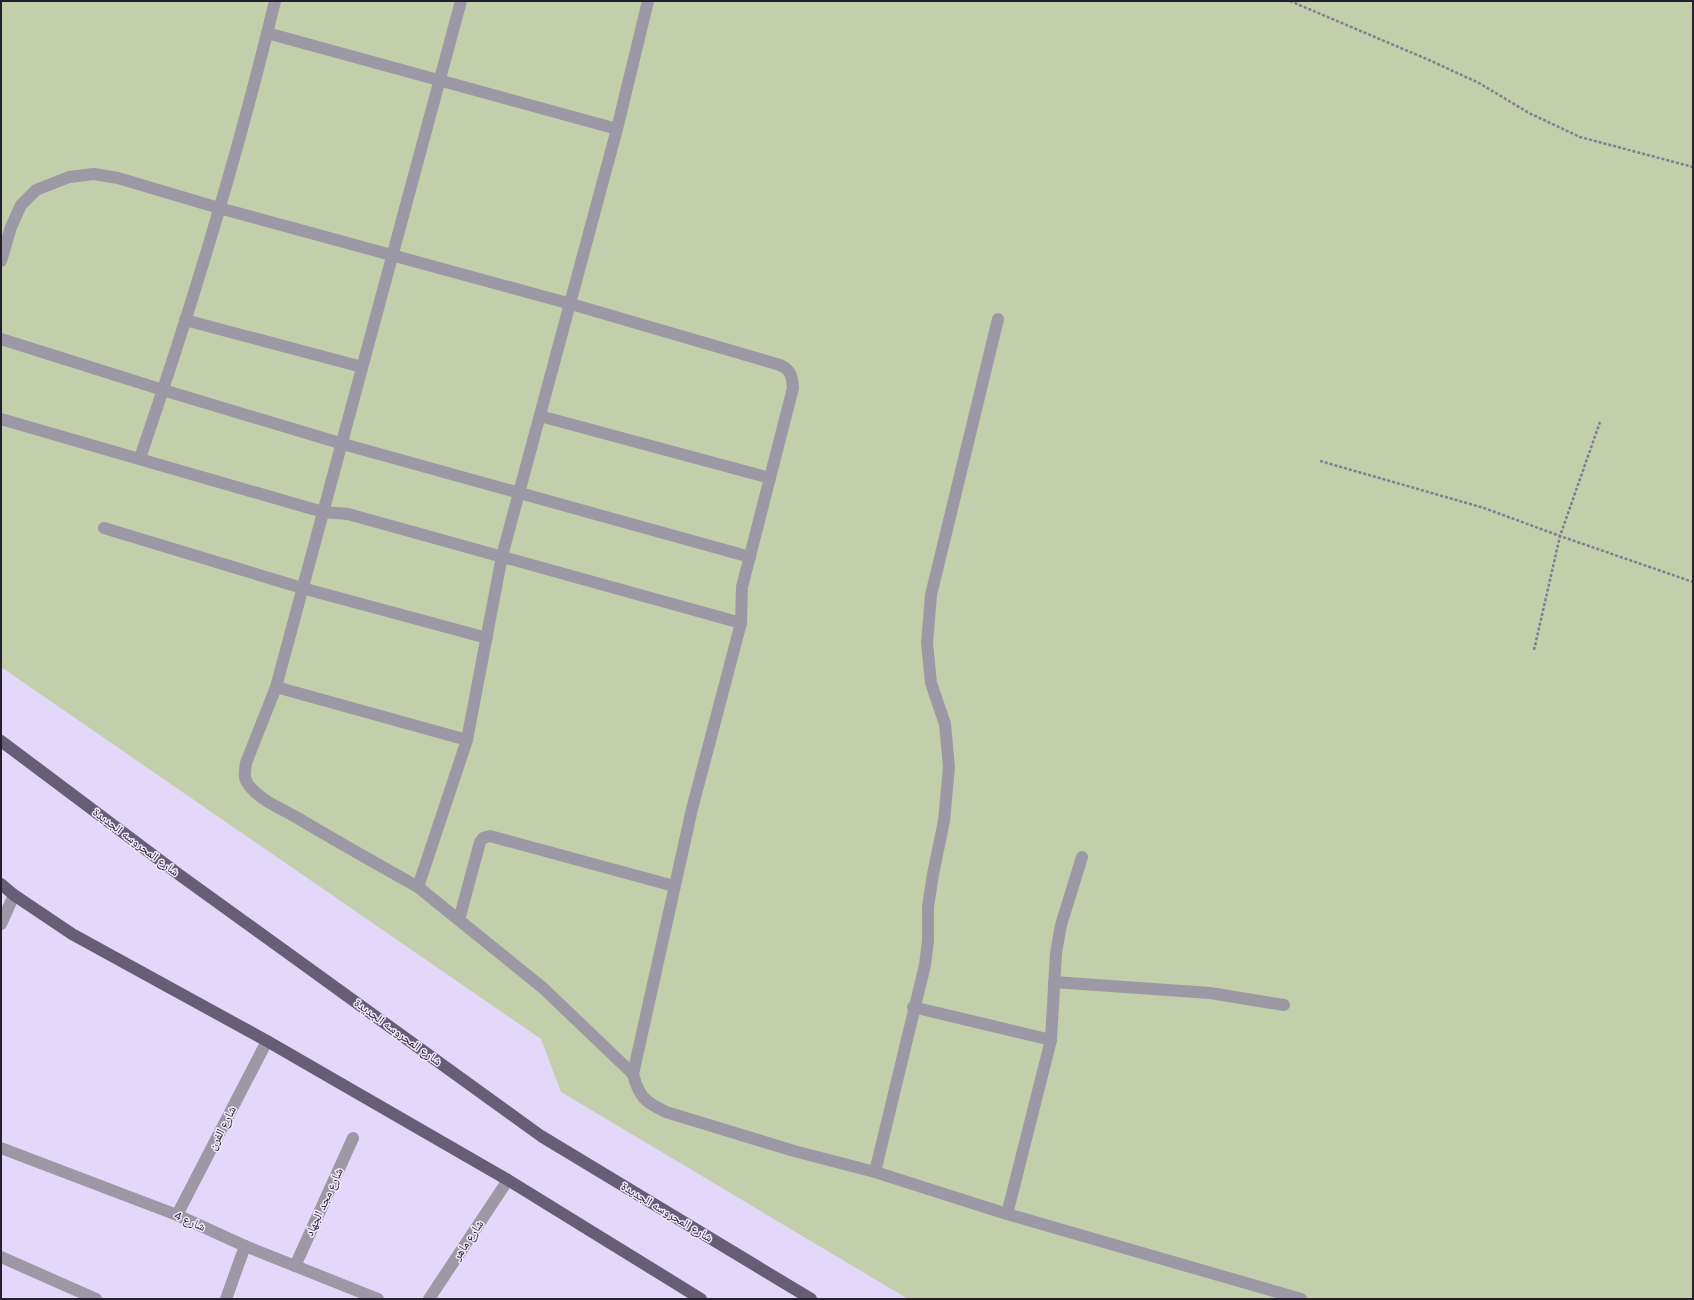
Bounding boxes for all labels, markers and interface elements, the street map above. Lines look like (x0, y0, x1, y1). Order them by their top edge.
street label: شارع المحروسه الجديدة (89, 805, 182, 880)
street label: شارع المحروسه الجديدة (351, 996, 444, 1069)
street label: شارع الفرن (205, 1104, 240, 1153)
street label: شارع مجد الجهاد (302, 1166, 347, 1239)
street label: شارع المحروسه الجديدة (618, 1179, 715, 1246)
street label: شارع 4 (172, 1208, 208, 1235)
street label: شارع ماهر (449, 1217, 487, 1264)

